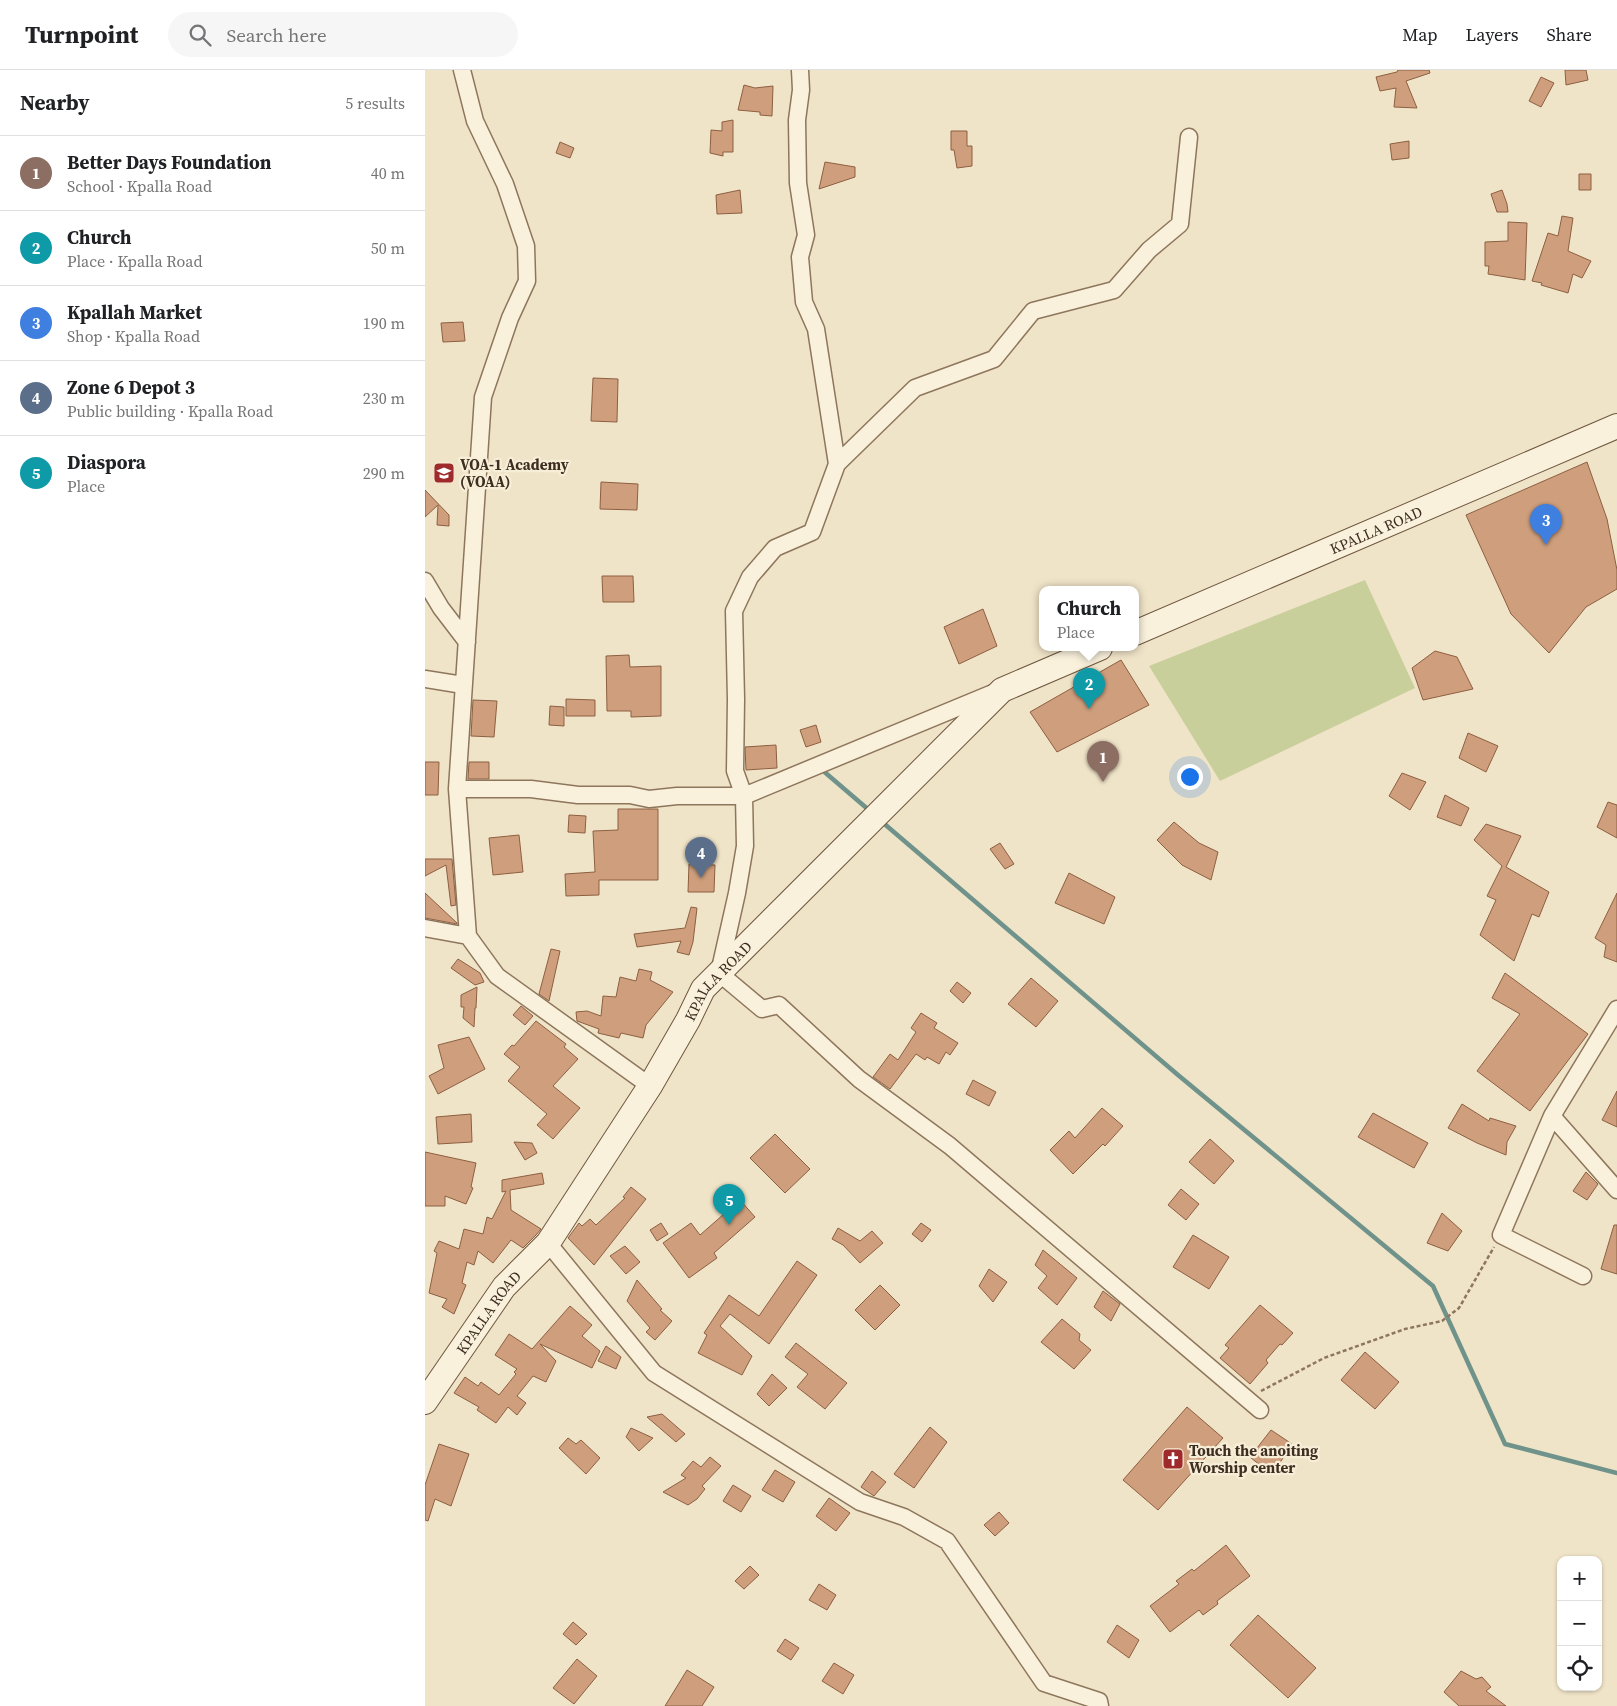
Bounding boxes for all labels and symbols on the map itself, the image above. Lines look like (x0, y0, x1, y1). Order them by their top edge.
place label: VOA-1 Academy (VOAA) (460, 454, 569, 492)
school or university icon: VOA-1 Academy (VOAA) (432, 461, 456, 485)
street label: KPALLA ROAD (1326, 500, 1425, 559)
pin: 3 (1530, 504, 1562, 545)
pin: 2 (1073, 668, 1105, 709)
pin: 1 (1087, 741, 1119, 782)
your location (1177, 764, 1203, 790)
pin: 4 (685, 837, 717, 878)
street label: KPALLA ROAD (679, 936, 756, 1024)
pin: 5 (713, 1184, 745, 1225)
street label: KPALLA ROAD (451, 1266, 525, 1358)
place label: Touch the anoiting Worship center (1189, 1440, 1318, 1478)
church icon: Touch the anoiting Worship center (1161, 1447, 1185, 1471)

